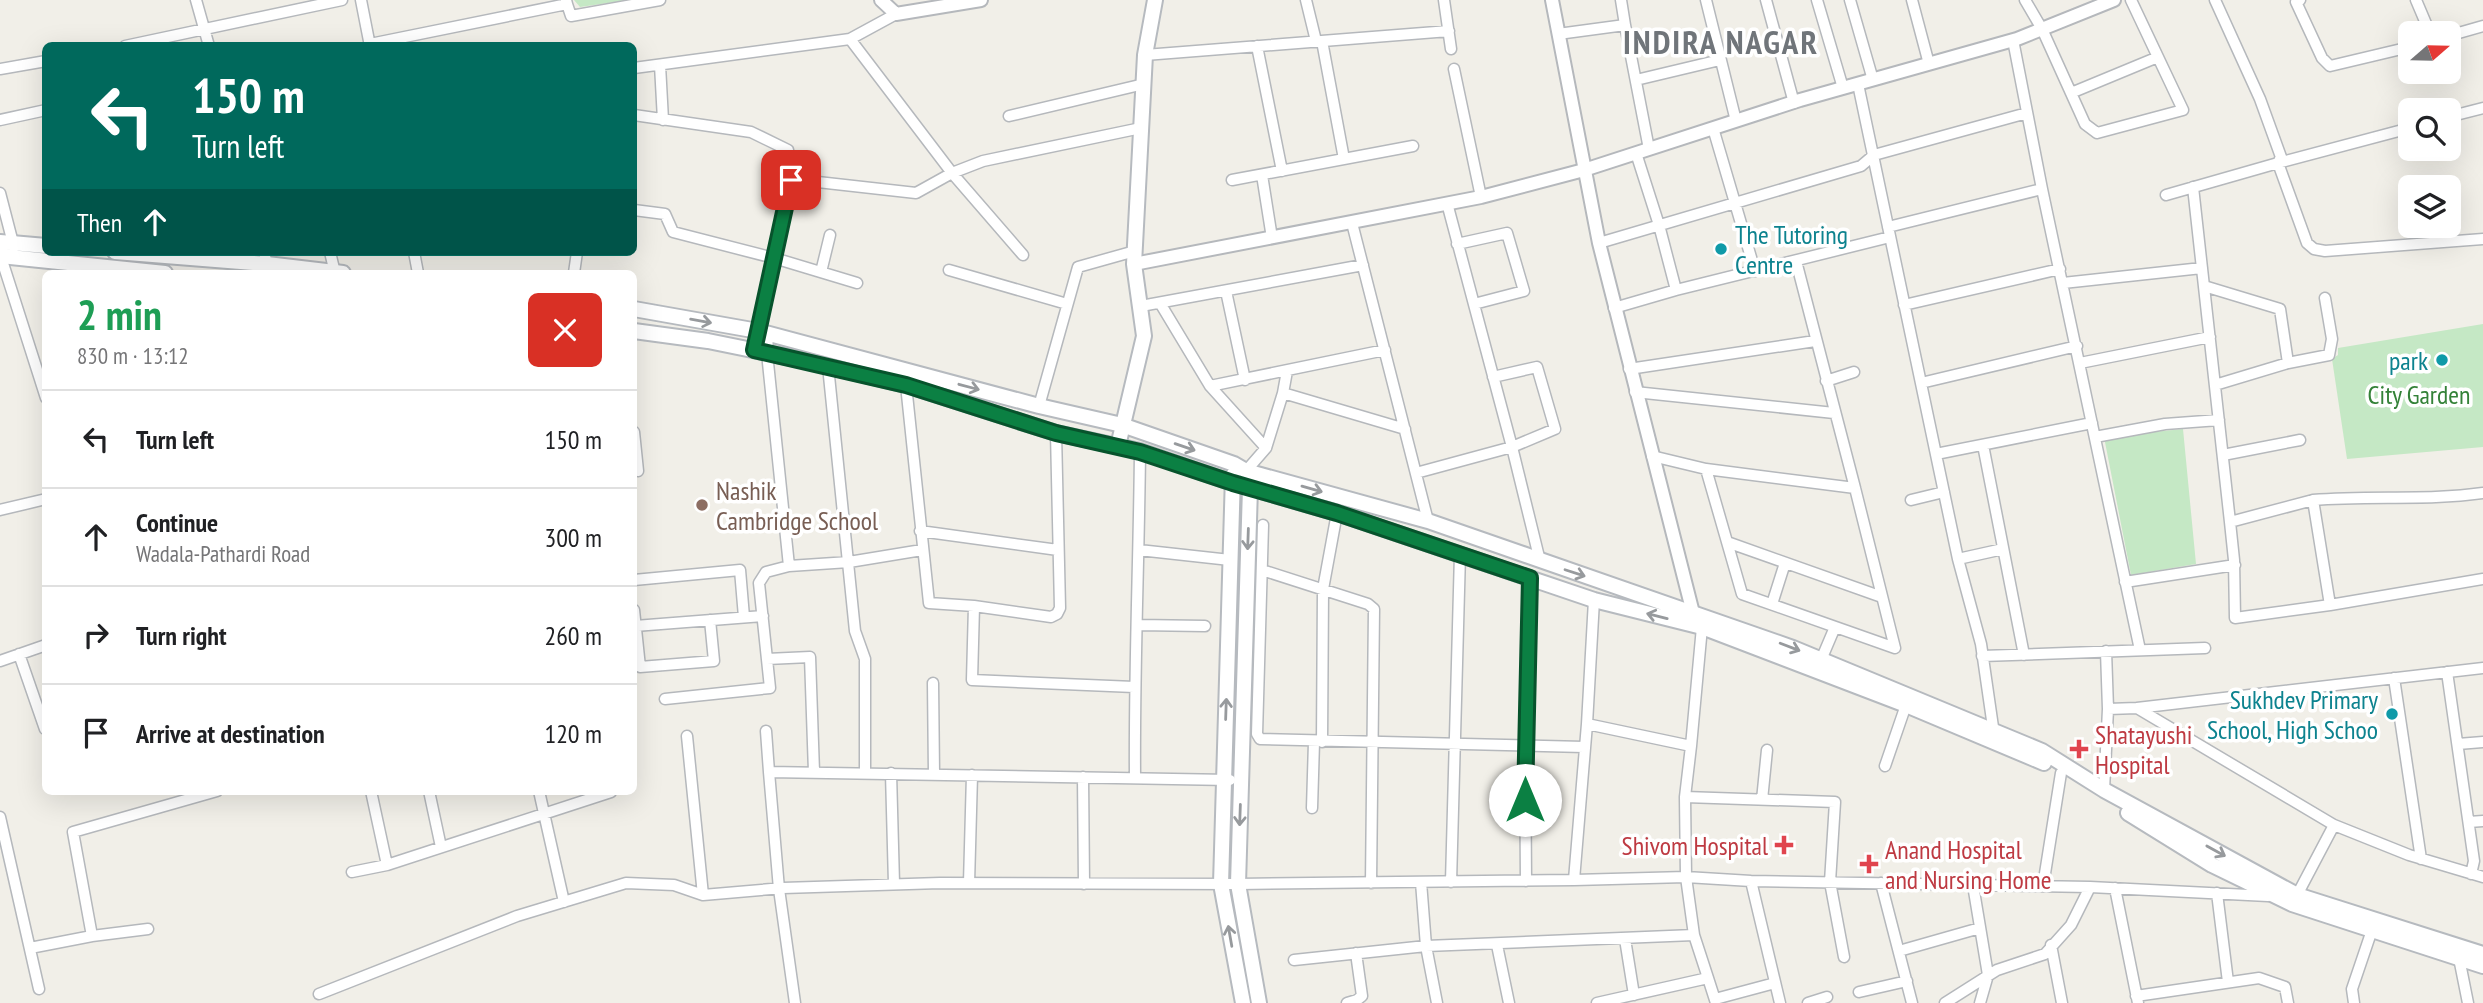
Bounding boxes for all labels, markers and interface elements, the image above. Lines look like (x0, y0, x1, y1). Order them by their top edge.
district label: INDIRA NAGAR (1623, 20, 1819, 63)
north arrow (2398, 21, 2460, 84)
map controls (2398, 21, 2461, 238)
text: 150 m (192, 63, 305, 127)
icon: left (77, 70, 168, 161)
button: search (2398, 98, 2461, 161)
text: Turn left (192, 125, 284, 167)
pin (761, 150, 821, 210)
icon: arrive (772, 161, 810, 199)
button: layers (2398, 175, 2461, 238)
icon: ahead (136, 203, 174, 241)
text: Then (77, 206, 122, 239)
place label: The Tutoring Centre (1735, 218, 1848, 281)
marker: The Tutoring Centre (1713, 241, 1729, 257)
text: 2 min (77, 287, 162, 342)
button: close (528, 293, 602, 367)
one-way arrow (689, 315, 712, 328)
text: 830 m · 13:12 (77, 341, 189, 370)
place label: park (2389, 344, 2428, 377)
marker: park (2434, 352, 2450, 368)
park label: City Garden (2368, 378, 2470, 411)
one-way arrow (958, 382, 980, 395)
icon: left (77, 420, 115, 458)
text: Turn left (136, 423, 214, 456)
text: 150 m (544, 423, 602, 456)
one-way arrow (1173, 442, 1195, 454)
place label: Nashik Cambridge School (716, 474, 878, 537)
one-way arrow (1300, 483, 1323, 496)
marker: Nashik Cambridge School (694, 497, 710, 513)
text: Continue (136, 506, 218, 539)
icon: ahead (77, 518, 115, 556)
text: 300 m (544, 521, 602, 554)
one-way arrow (1242, 527, 1255, 550)
text: Wadala-Pathardi Road (136, 539, 310, 568)
one-way arrow (1564, 568, 1586, 580)
one-way arrow (1646, 609, 1668, 622)
icon: right (77, 616, 115, 654)
text: Turn right (136, 619, 227, 652)
text: 260 m (544, 619, 602, 652)
one-way arrow (1779, 642, 1801, 655)
place label: Sukhdev Primary School, High Schoo (2207, 683, 2378, 746)
one-way arrow (1219, 698, 1233, 721)
marker: Sukhdev Primary School, High Schoo (2384, 706, 2400, 722)
icon: arrive (77, 714, 115, 752)
text: Arrive at destination (136, 717, 325, 750)
text: 120 m (544, 717, 602, 750)
place label: Shatayushi Hospital (2095, 718, 2192, 781)
marker: Shatayushi Hospital (2069, 739, 2089, 759)
position arrow (1488, 763, 1562, 837)
one-way arrow (1234, 803, 1247, 826)
place label: Shivom Hospital (1622, 829, 1768, 862)
place label: Anand Hospital and Nursing Home (1885, 833, 2051, 896)
marker: Shivom Hospital (1774, 835, 1794, 855)
one-way arrow (2205, 844, 2225, 858)
marker: Anand Hospital and Nursing Home (1859, 854, 1879, 874)
one-way arrow (1223, 925, 1236, 948)

